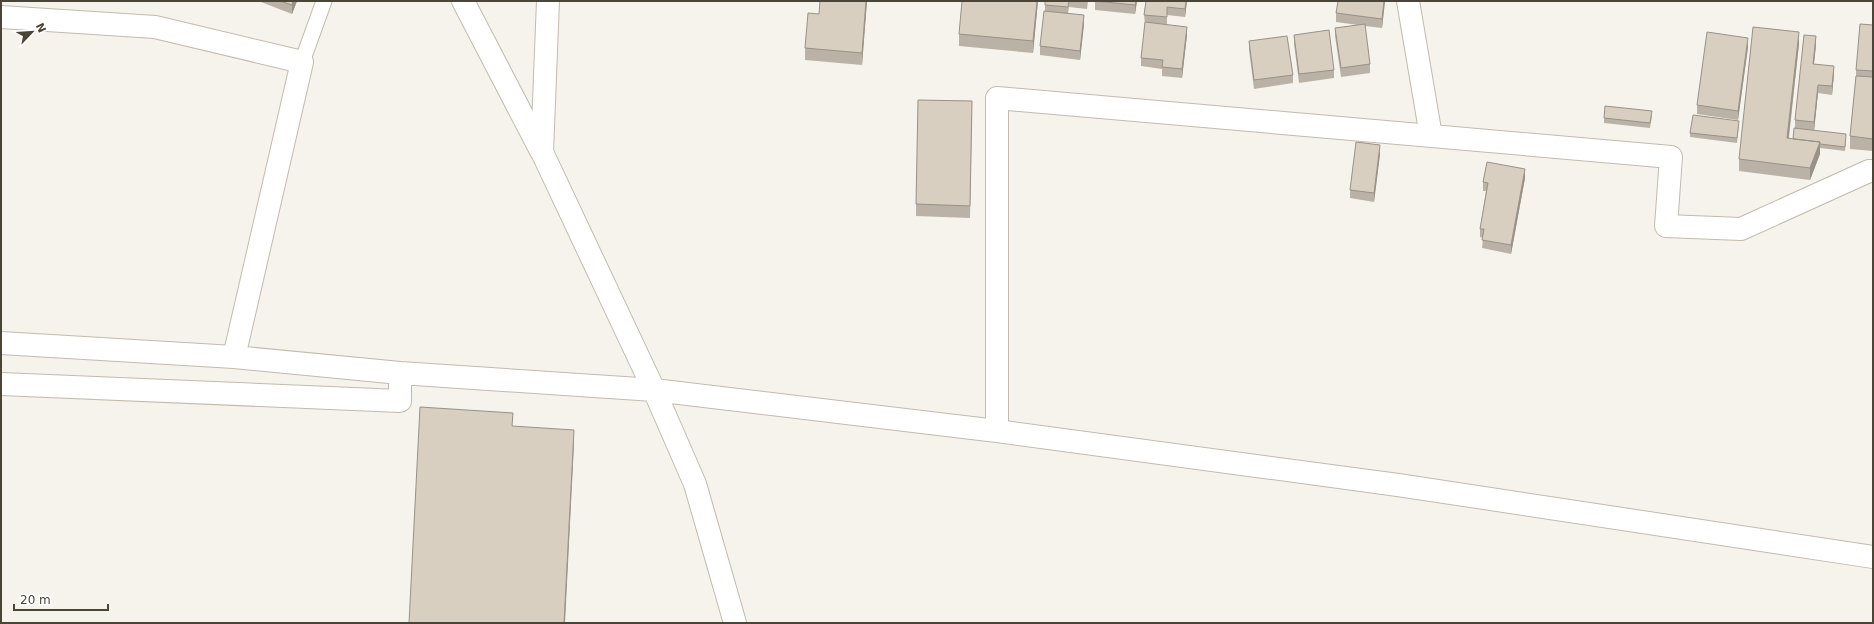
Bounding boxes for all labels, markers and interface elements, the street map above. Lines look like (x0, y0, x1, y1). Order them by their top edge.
north arrow (12, 12, 52, 52)
text: N (33, 21, 48, 35)
scale bar (14, 586, 108, 612)
text: 20 m (20, 593, 51, 607)

